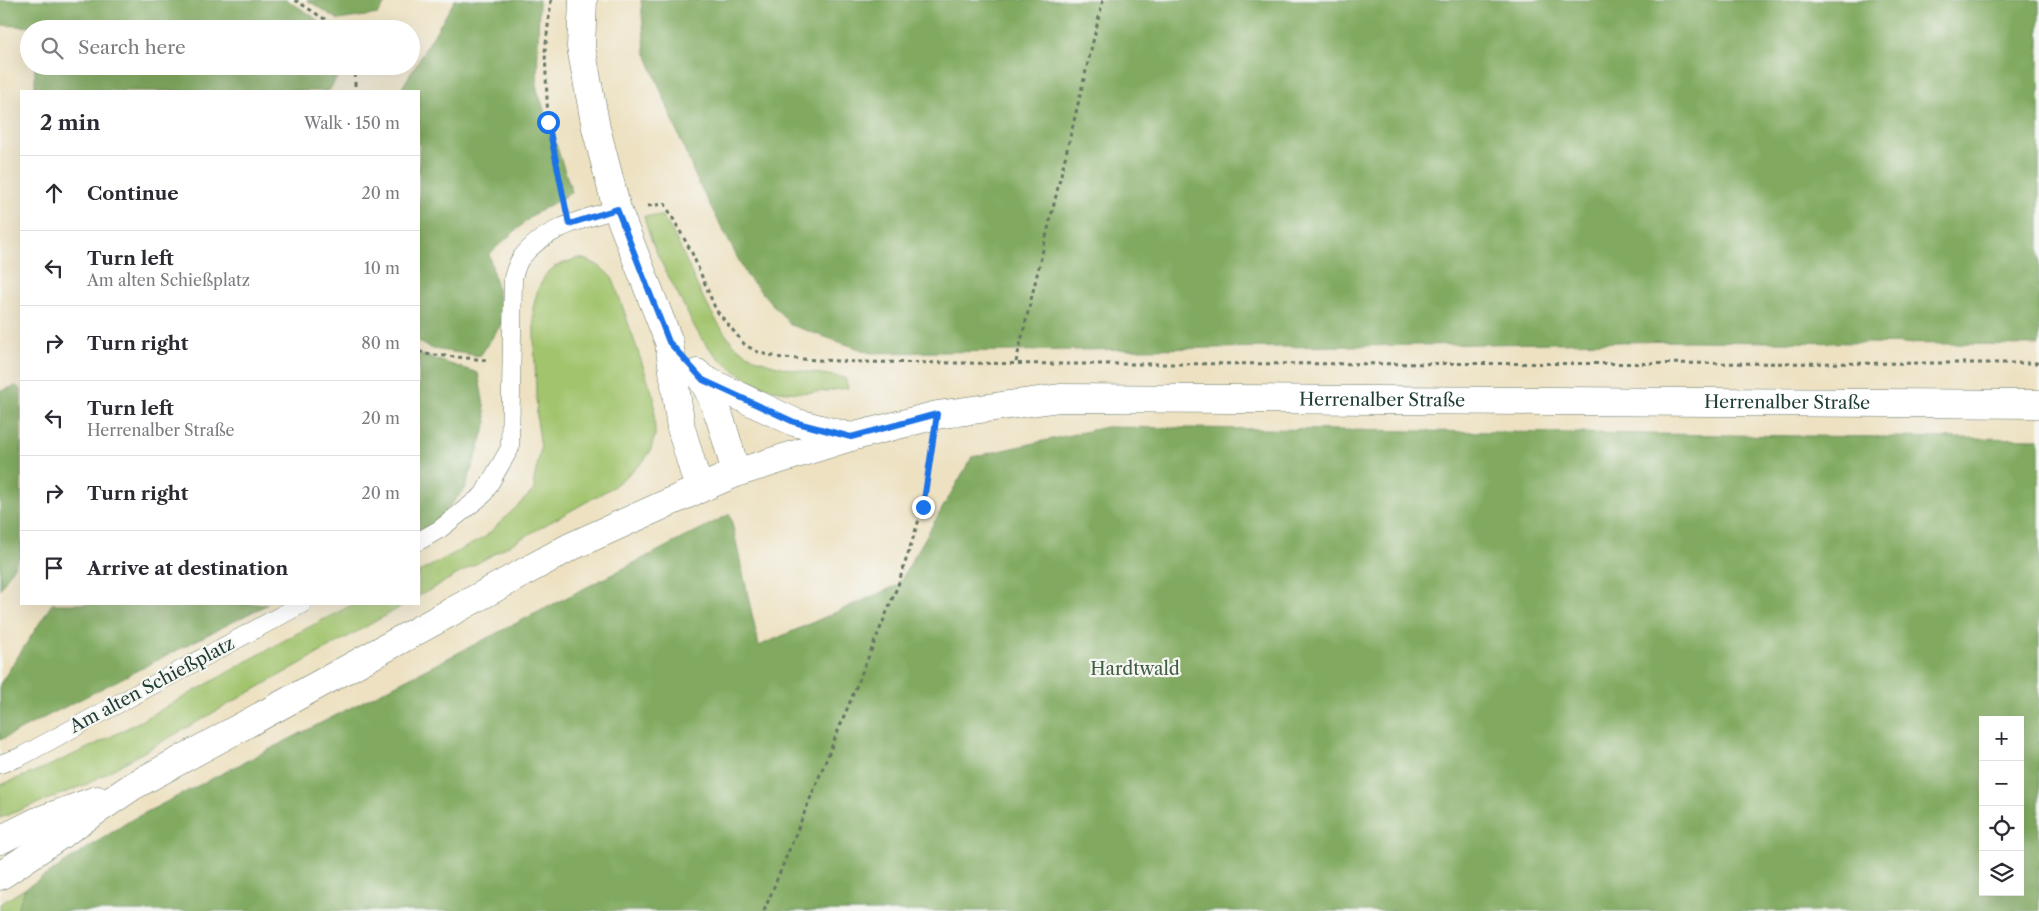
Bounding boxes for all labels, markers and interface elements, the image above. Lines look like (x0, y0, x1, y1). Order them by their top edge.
search box (20, 20, 420, 75)
icon: search (38, 34, 66, 62)
text: Search here (78, 36, 186, 59)
text: 2 min (40, 110, 100, 135)
route start (537, 111, 560, 134)
text: Walk · 150 m (304, 113, 400, 133)
icon: ahead (40, 179, 68, 207)
text: Continue (87, 182, 179, 205)
text: 20 m (361, 183, 400, 203)
text: Turn left (87, 247, 174, 270)
icon: left (40, 254, 68, 282)
text: 10 m (364, 258, 400, 278)
text: Am alten Schießplatz (87, 270, 250, 290)
icon: right (40, 329, 68, 357)
text: Turn right (87, 332, 188, 355)
text: 80 m (361, 333, 400, 353)
street label: Herrenalber Straße (1299, 388, 1465, 411)
street label: Herrenalber Straße (1704, 391, 1870, 414)
text: Turn left (87, 397, 174, 420)
icon: left (40, 404, 68, 432)
text: 20 m (361, 408, 400, 428)
text: Herrenalber Straße (87, 420, 234, 440)
icon: right (40, 479, 68, 507)
text: Turn right (87, 482, 188, 505)
text: 20 m (361, 483, 400, 503)
route end (912, 496, 935, 519)
icon: arrive (40, 554, 68, 582)
text: Arrive at destination (87, 557, 288, 580)
street label: Am alten Schießplatz (65, 632, 238, 738)
park label: Hardtwald (1090, 658, 1180, 680)
map controls (1979, 716, 2024, 896)
button: + (1979, 716, 2024, 761)
button: − (1979, 761, 2024, 806)
button: locate (1979, 806, 2024, 851)
button: layers (1979, 851, 2024, 896)

